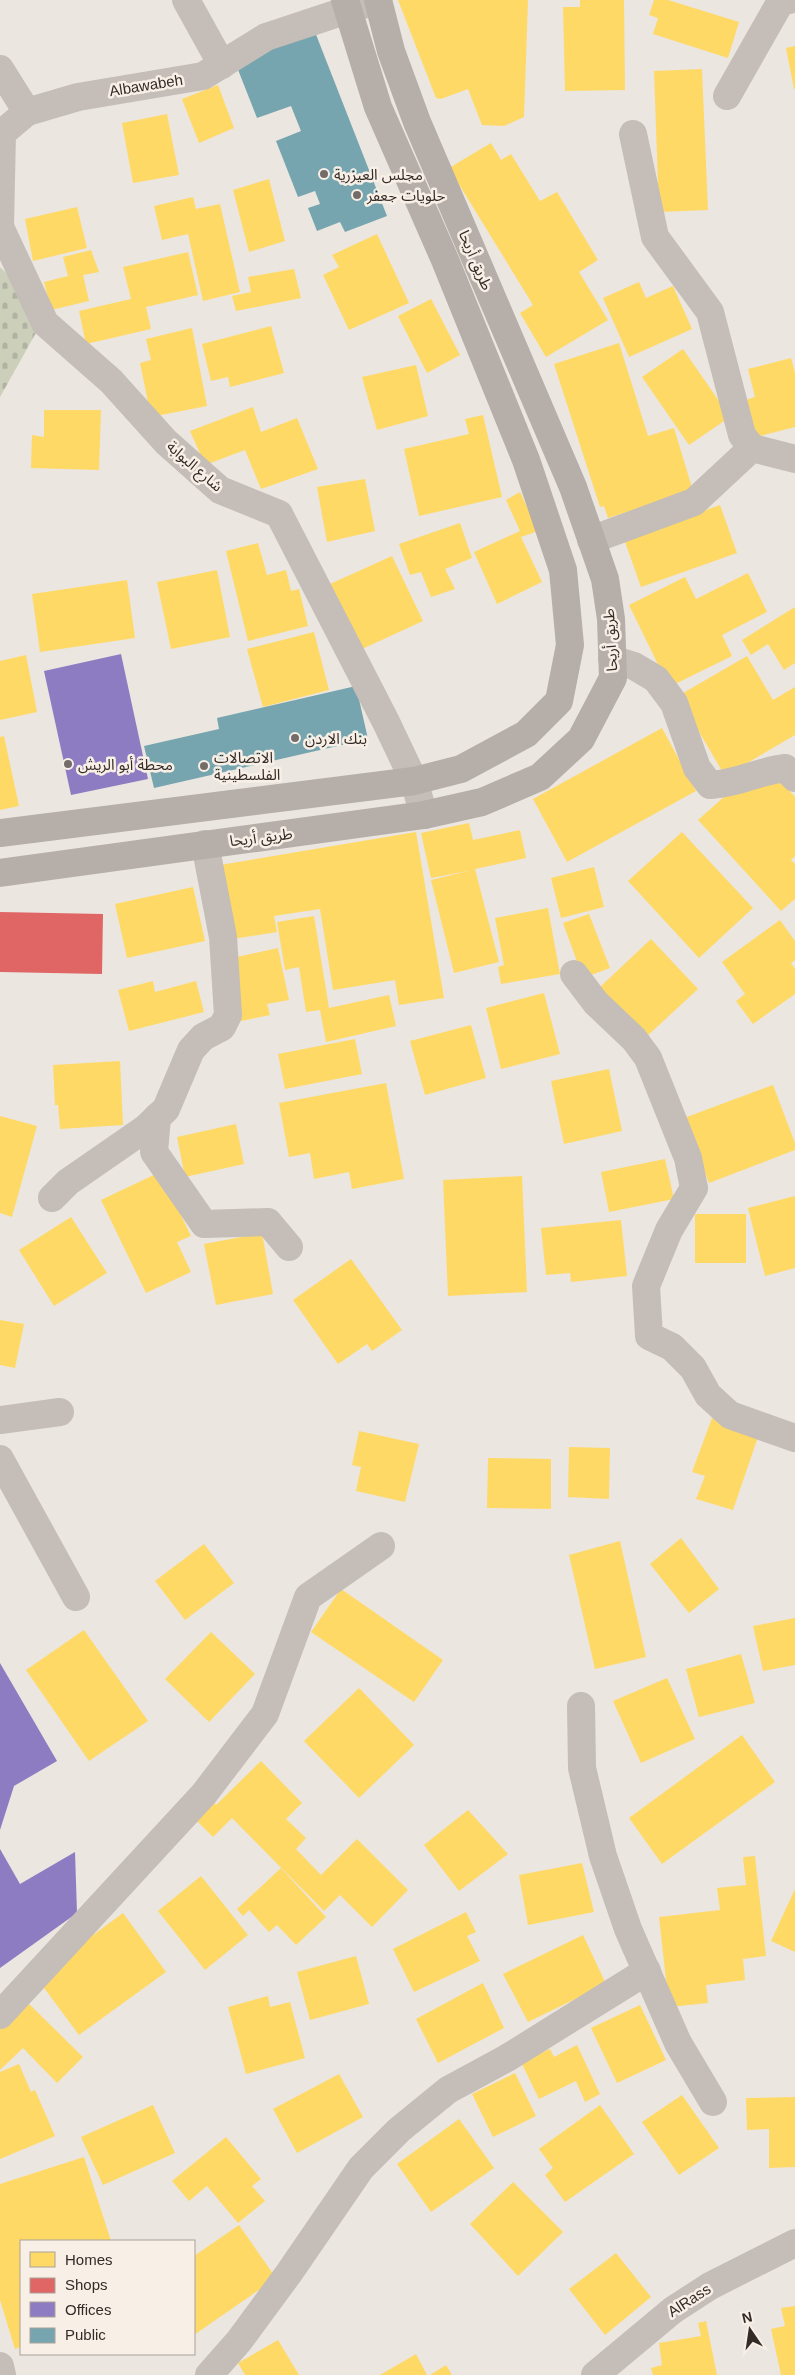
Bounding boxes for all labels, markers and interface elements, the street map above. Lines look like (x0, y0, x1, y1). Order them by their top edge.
street label: Albawabeh (108, 71, 184, 99)
place label: مجلس العيزرية (334, 166, 423, 184)
marker: مجلس العيزرية (318, 168, 330, 180)
place label: حلويات جعفر (366, 187, 446, 205)
marker: حلويات جعفر (351, 189, 363, 201)
street label: طريق أريحا (454, 227, 496, 293)
street label: شارع البوابة (161, 437, 226, 498)
street label: طريق أريحا (600, 608, 622, 672)
place label: بنك الاردن (305, 730, 367, 748)
marker: بنك الاردن (289, 732, 301, 744)
place label: الاتصالات الفلسطينية (214, 749, 280, 783)
place label: محطة أبو الريش (78, 756, 173, 774)
marker: محطة أبو الريش (62, 758, 74, 770)
marker: الاتصالات الفلسطينية (198, 760, 210, 772)
street label: طريق أريحا (228, 825, 294, 851)
legend (20, 2240, 195, 2355)
text: Homes (65, 2251, 113, 2268)
text: Shops (65, 2276, 108, 2293)
street label: AlRass (664, 2280, 714, 2320)
text: Offices (65, 2301, 111, 2318)
north arrow (725, 2305, 775, 2355)
text: N (740, 2308, 754, 2326)
text: Public (65, 2326, 106, 2343)

